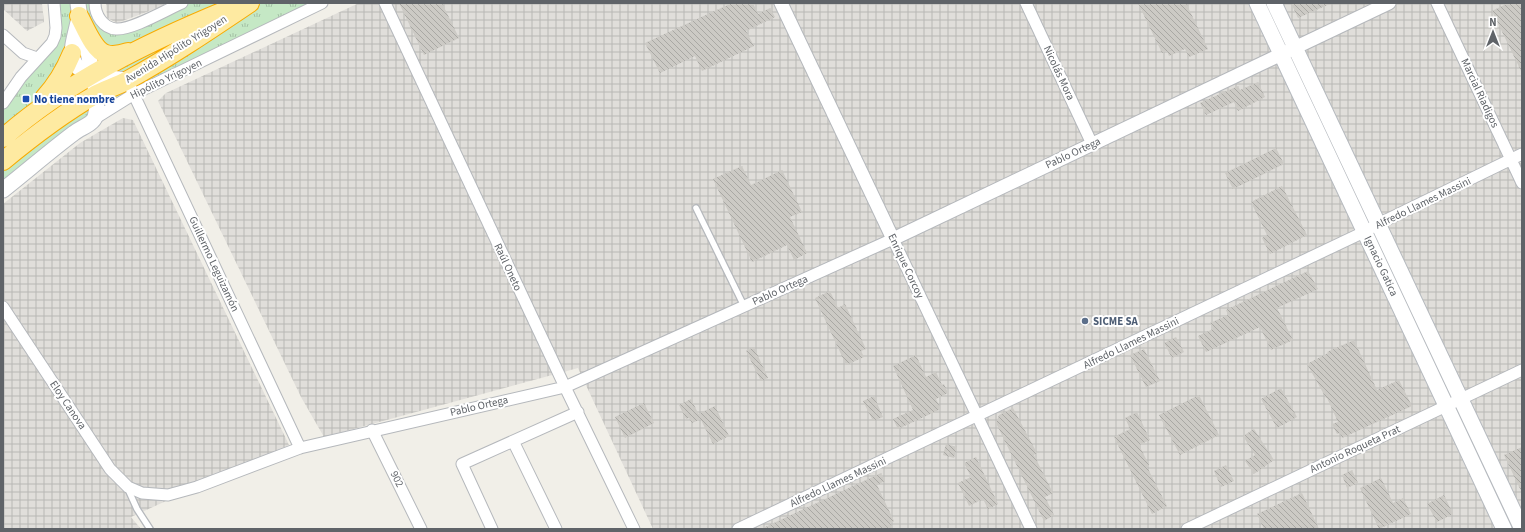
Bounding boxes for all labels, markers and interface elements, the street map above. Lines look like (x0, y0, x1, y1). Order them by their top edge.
street label: Avenida Hipólito Yrigoyen (123, 12, 229, 86)
north arrow (1473, 12, 1513, 52)
text: N (1489, 15, 1497, 30)
street label: Nicolás Mora (1040, 43, 1078, 103)
street label: Hipólito Yrigoyen (128, 56, 204, 102)
street label: Marcial Riadigos (1457, 56, 1503, 130)
place label: No tiene nombre (34, 92, 115, 107)
marker: No tiene nombre (21, 94, 31, 104)
street label: Pablo Ortega (1043, 134, 1103, 172)
street label: Alfredo Llames Massini (1373, 173, 1473, 233)
street label: Guillermo Leguizamón (185, 214, 243, 314)
street label: Enrique Corcoy (884, 231, 928, 301)
street label: Ignacio Gatica (1360, 233, 1402, 299)
street label: Raúl Oneto (490, 241, 526, 293)
street label: Pablo Ortega (750, 271, 810, 309)
street label: Alfredo Llames Massini (1081, 313, 1181, 373)
place label: SICME SA (1093, 314, 1139, 329)
marker: SICME SA (1080, 316, 1090, 326)
street label: Eloy Canova (46, 378, 90, 432)
street label: Pablo Ortega (448, 392, 510, 420)
street label: Antonio Roqueta Prat (1307, 421, 1403, 477)
street label: Alfredo Llames Massini (787, 453, 889, 511)
street label: 902 (387, 468, 407, 490)

